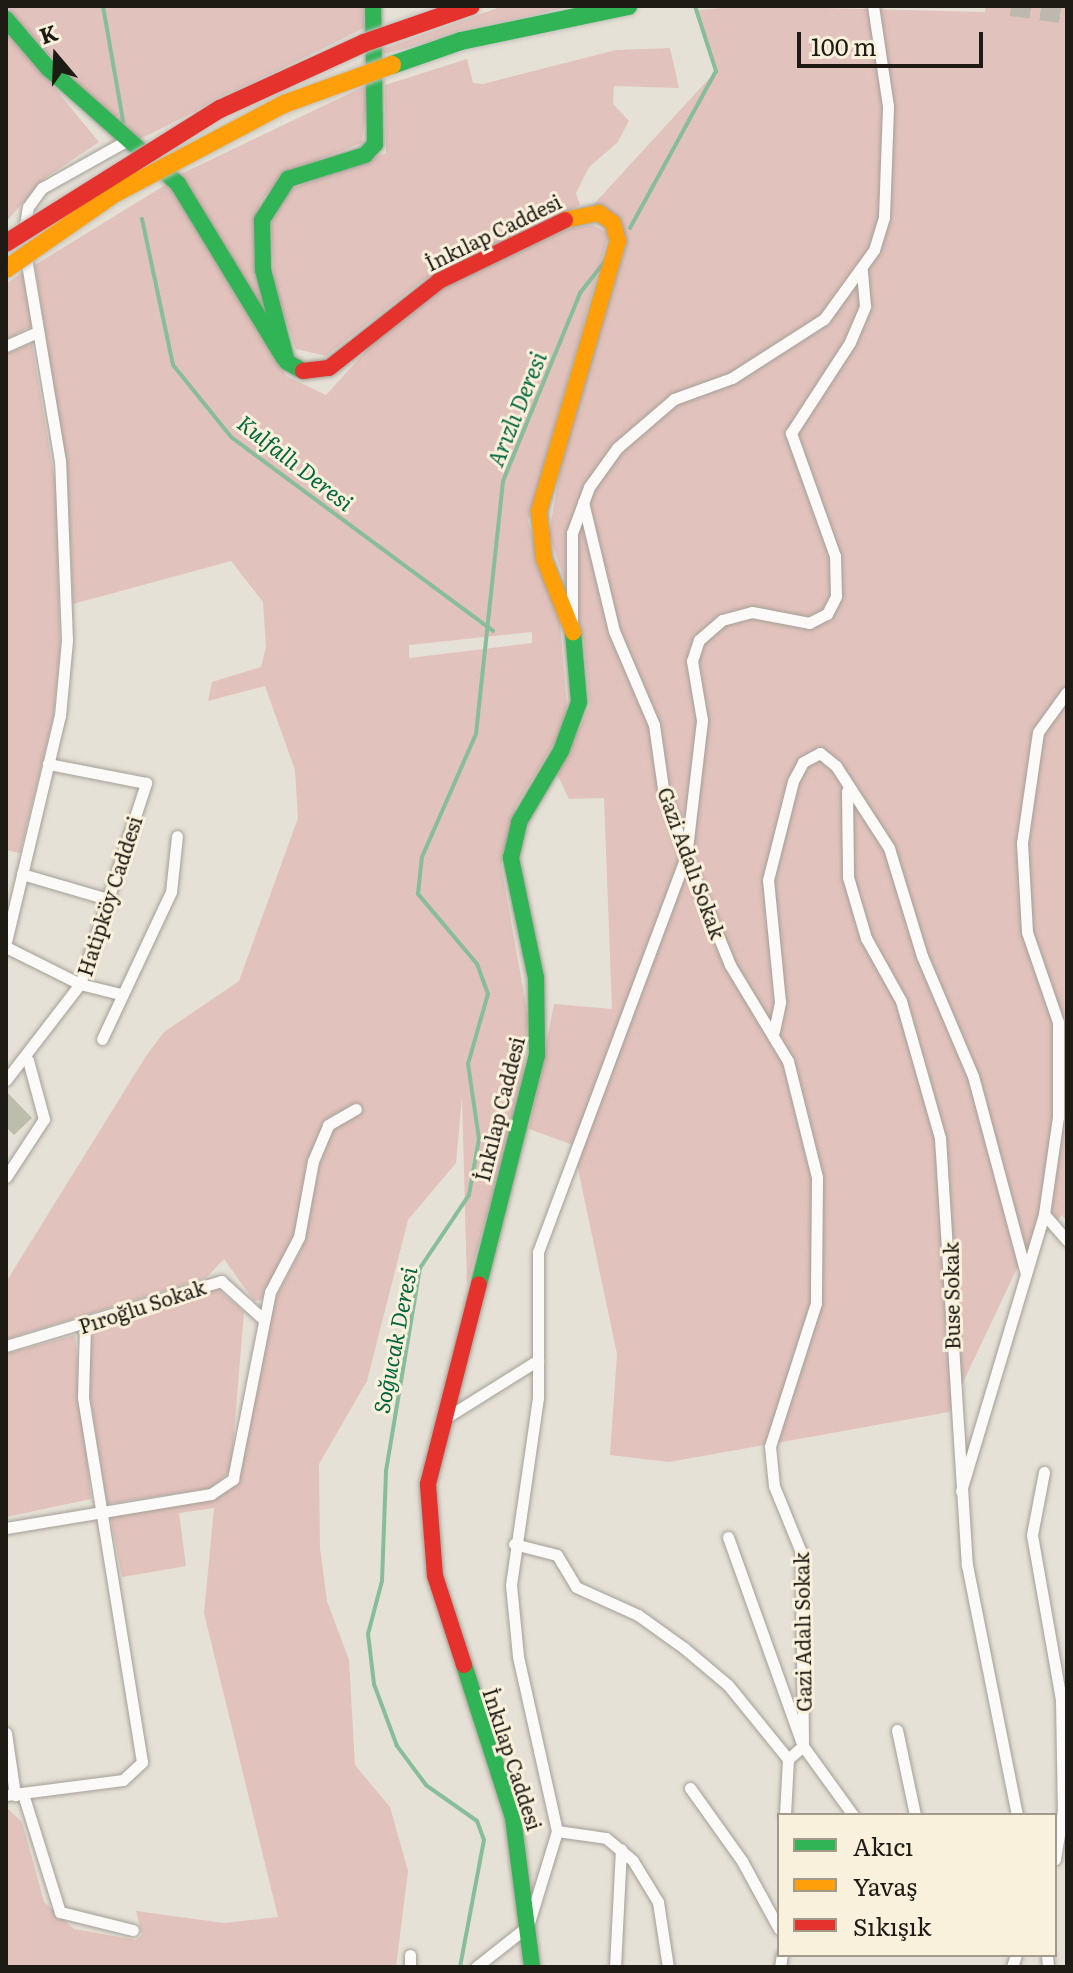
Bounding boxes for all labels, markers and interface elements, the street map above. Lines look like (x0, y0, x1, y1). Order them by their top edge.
text: K (34, 14, 62, 51)
north arrow (16, 16, 96, 96)
scale bar (801, 16, 987, 66)
text: 100 m (811, 28, 877, 63)
street label: İnkılap Caddesi (421, 189, 565, 275)
water label: Arızlı Deresi (481, 348, 551, 470)
water label: Kulfallı Deresi (233, 409, 359, 515)
street label: Gazi Adalı Sokak (653, 784, 731, 942)
street label: Hatipköy Caddesi (72, 813, 146, 979)
street label: İnkılap Caddesi (469, 1034, 529, 1184)
street label: Buse Sokak (938, 1242, 964, 1350)
water label: Soğucak Deresi (367, 1264, 421, 1416)
street label: Pıroğlu Sokak (75, 1274, 209, 1338)
street label: Gazi Adalı Sokak (789, 1552, 815, 1712)
street label: İnkılap Caddesi (479, 1685, 547, 1833)
legend (777, 1813, 1057, 1957)
text: Akıcı (853, 1828, 913, 1863)
text: Yavaş (853, 1868, 917, 1903)
text: Sıkışık (853, 1908, 931, 1943)

